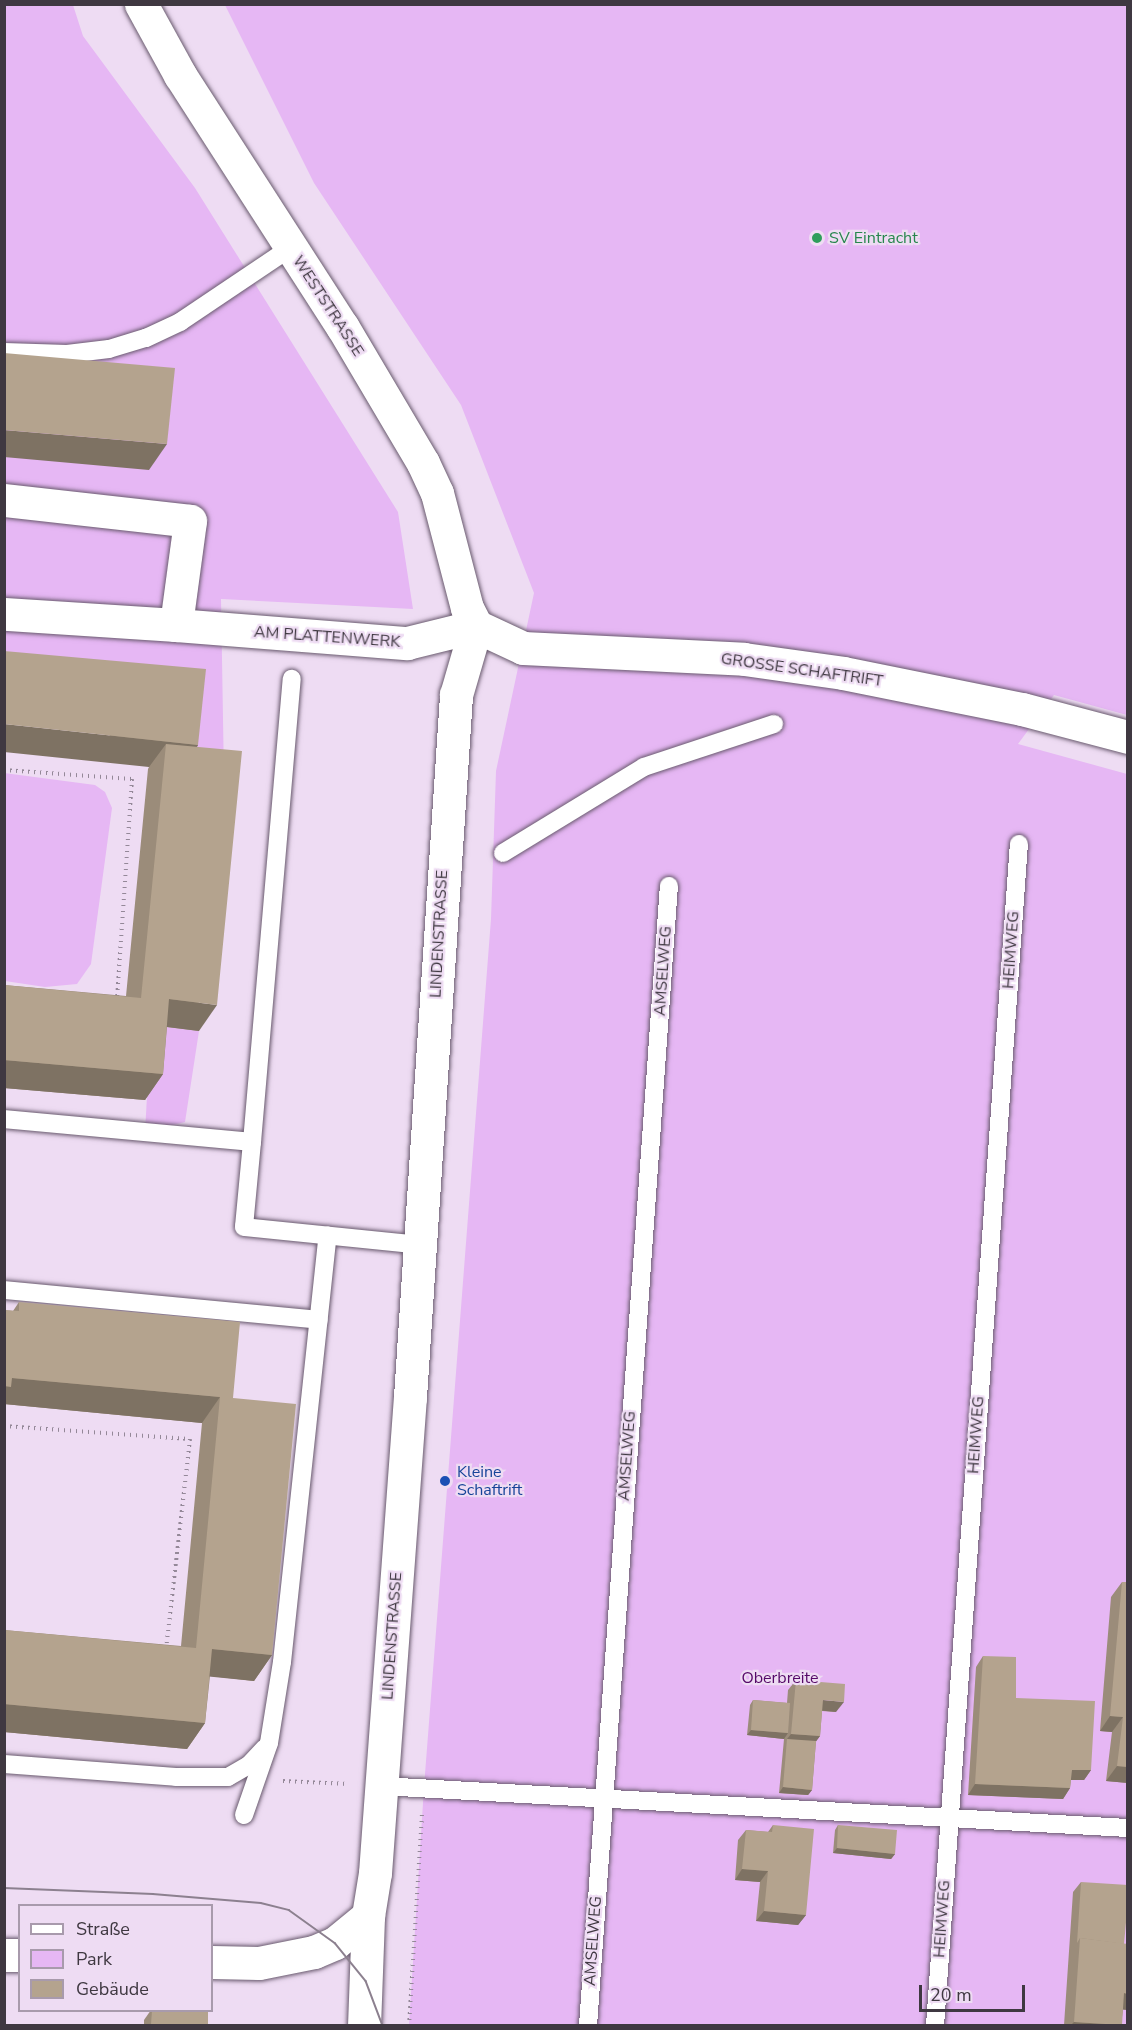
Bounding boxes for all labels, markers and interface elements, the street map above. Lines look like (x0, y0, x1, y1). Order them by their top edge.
place label: SV Eintracht (829, 228, 918, 248)
marker: SV Eintracht (810, 231, 824, 245)
street label: WESTSTRASSE (288, 252, 368, 360)
street label: AM PLATTENWERK (253, 622, 401, 652)
street label: GROSSE SCHAFTRIFT (720, 649, 884, 691)
street label: LINDENSTRASSE (426, 870, 452, 998)
street label: HEIMWEG (999, 911, 1023, 989)
street label: AMSELWEG (650, 925, 676, 1017)
street label: HEIMWEG (964, 1396, 988, 1474)
street label: AMSELWEG (614, 1410, 640, 1502)
place label: Kleine Schaftrift (457, 1462, 522, 1500)
marker: Kleine Schaftrift (438, 1474, 452, 1488)
street label: LINDENSTRASSE (378, 1571, 406, 1701)
park label: Oberbreite (741, 1668, 819, 1688)
street label: HEIMWEG (930, 1880, 954, 1958)
street label: AMSELWEG (580, 1895, 606, 1987)
legend (18, 1904, 213, 2012)
text: Straße (76, 1917, 130, 1941)
text: Park (76, 1947, 112, 1971)
scale bar (922, 1973, 1028, 2011)
text: Gebäude (76, 1977, 149, 2001)
text: 20 m (930, 1983, 972, 2007)

